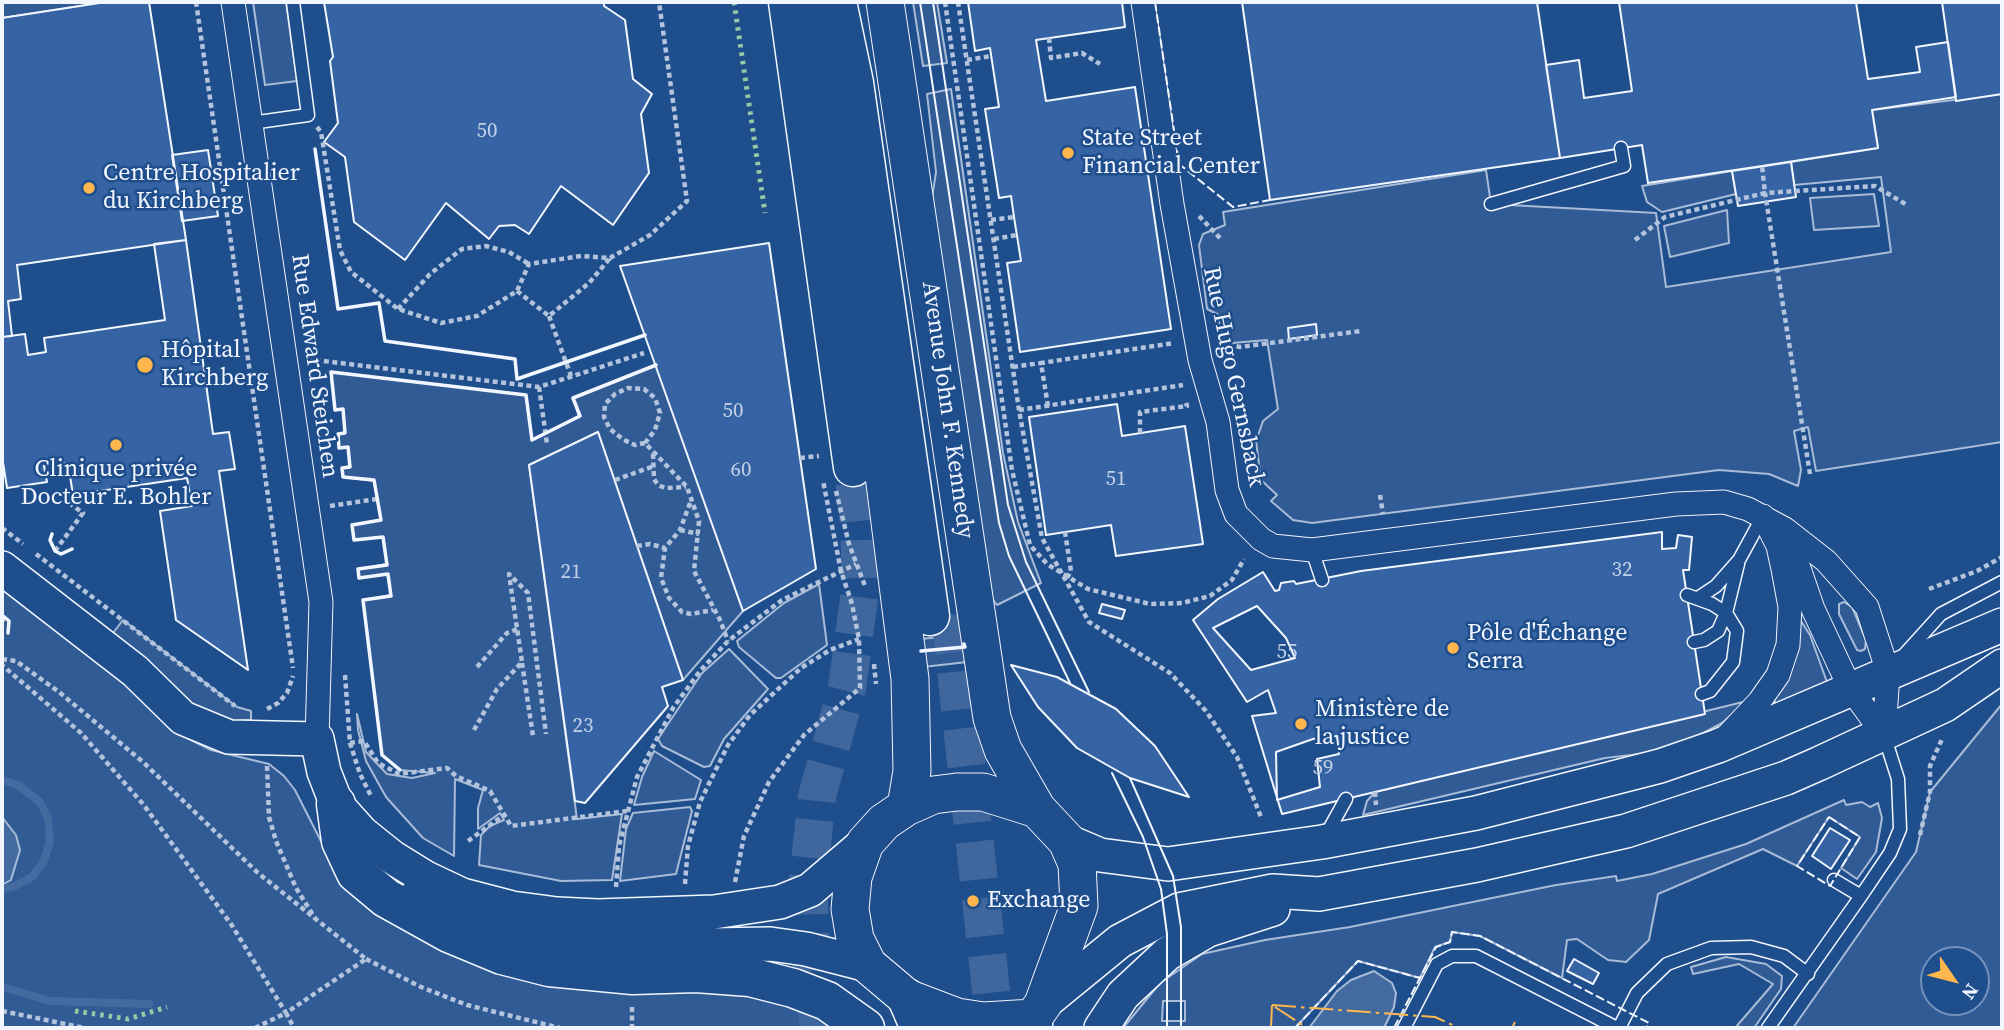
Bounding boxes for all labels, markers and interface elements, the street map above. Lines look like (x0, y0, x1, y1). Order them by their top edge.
house number: 50 (477, 119, 497, 145)
place label: State Street Financial Center (1082, 125, 1260, 181)
marker: State Street Financial Center (1060, 145, 1076, 161)
place label: Centre Hospitalier du Kirchberg (103, 160, 300, 216)
marker: Centre Hospitalier du Kirchberg (81, 180, 97, 196)
street label: Rue Edward Steichen (284, 252, 344, 480)
street label: Rue Hugo Gernsback (1196, 264, 1270, 490)
street label: Avenue John F. Kennedy (915, 279, 979, 541)
place label: Hôpital Kirchberg (161, 337, 268, 393)
marker: Hôpital Kirchberg (135, 355, 155, 375)
house number: 50 (723, 399, 743, 425)
marker: Clinique privée Docteur E. Bohler (108, 437, 124, 453)
place label: Clinique privée Docteur E. Bohler (21, 456, 211, 512)
house number: 60 (731, 458, 751, 484)
house number: 51 (1106, 467, 1126, 493)
house number: 32 (1612, 558, 1632, 584)
house number: 21 (561, 560, 581, 586)
place label: Pôle d'Échange Serra (1467, 620, 1628, 676)
house number: 55 (1277, 640, 1297, 666)
marker: Pôle d'Échange Serra (1445, 640, 1461, 656)
place label: Ministère de la justice (1315, 696, 1450, 752)
house number: 23 (573, 714, 593, 740)
marker: Ministère de la justice (1293, 716, 1309, 732)
house number: 59 (1313, 756, 1333, 782)
place label: Exchange (987, 887, 1091, 915)
marker: Exchange (965, 893, 981, 909)
north arrow (1920, 946, 1990, 1016)
text: N (1956, 979, 1985, 1005)

